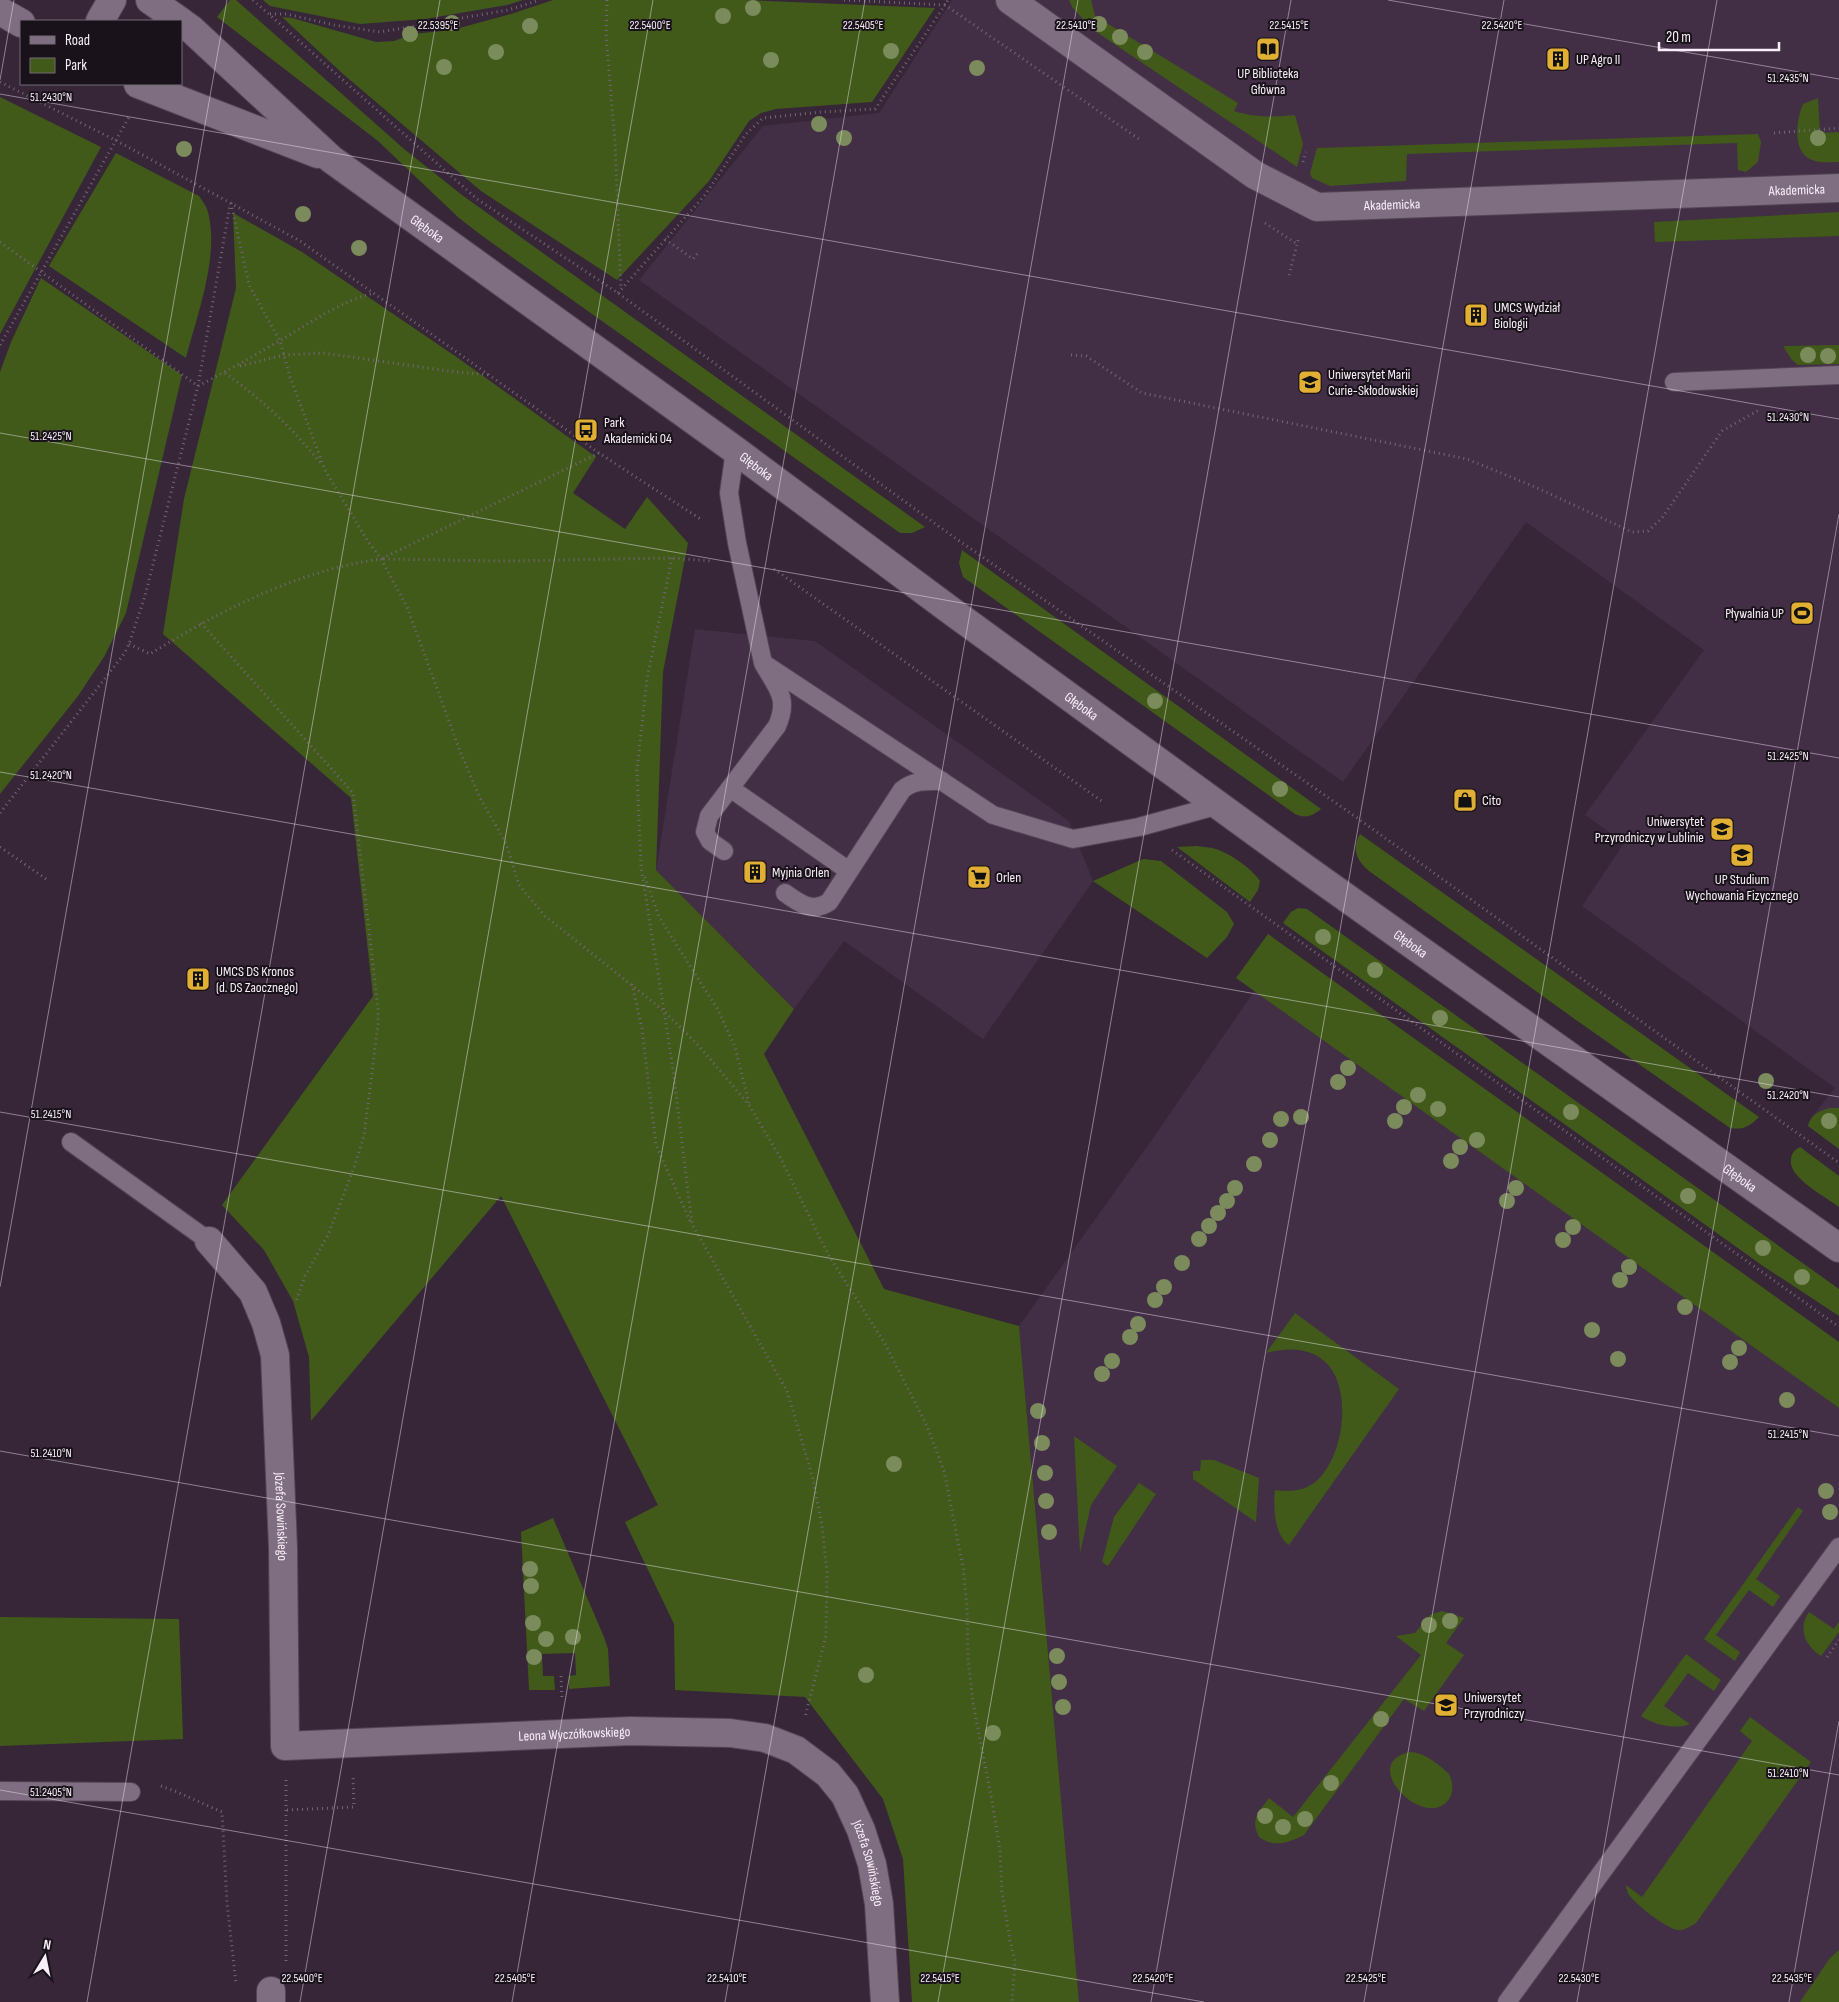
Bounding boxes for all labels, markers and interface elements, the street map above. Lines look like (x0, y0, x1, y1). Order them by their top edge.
text: 22.5395°E (418, 18, 458, 33)
text: 22.5400°E (629, 18, 671, 33)
text: 22.5405°E (843, 18, 883, 33)
text: 22.5410°E (1056, 18, 1096, 33)
text: 22.5415°E (1269, 18, 1309, 33)
text: 22.5420°E (1482, 18, 1522, 33)
legend (20, 20, 182, 85)
scale bar (1659, 20, 1779, 52)
text: 20 m (1666, 28, 1691, 47)
text: Road (65, 31, 90, 50)
library icon: UP Biblioteka Główna (1255, 36, 1281, 62)
building icon: UP Agro II (1545, 46, 1571, 72)
place label: UP Agro II (1576, 51, 1620, 68)
text: Park (65, 56, 87, 75)
place label: UP Biblioteka Główna (1237, 65, 1299, 98)
text: 51.2435°N (1767, 71, 1809, 86)
text: 51.2430°N (30, 90, 72, 105)
street label: Akademicka (1767, 181, 1825, 200)
street label: Akademicka (1363, 195, 1421, 214)
street label: Głęboka (407, 211, 447, 247)
place label: UMCS Wydział Biologii (1494, 299, 1560, 332)
building icon: UMCS Wydział Biologii (1463, 302, 1489, 328)
place label: Uniwersytet Marii Curie-Skłodowskiej (1328, 366, 1418, 399)
school or university icon: Uniwersytet Marii Curie-Skłodowskiej (1297, 369, 1323, 395)
text: 51.2430°N (1767, 410, 1809, 425)
place label: Park Akademicki 04 (603, 414, 672, 447)
bus stop icon: Park Akademicki 04 (573, 417, 599, 443)
text: 51.2425°N (30, 429, 72, 444)
street label: Głęboka (736, 448, 776, 484)
sports icon: Pływalnia UP (1789, 600, 1815, 626)
place label: Pływalnia UP (1725, 605, 1784, 622)
street label: Głęboka (1061, 688, 1102, 724)
text: 51.2425°N (1767, 749, 1809, 764)
text: 51.2420°N (30, 768, 72, 783)
shop icon: Cito (1452, 787, 1478, 813)
place label: Cito (1482, 792, 1502, 809)
place label: Uniwersytet Przyrodniczy w Lublinie (1595, 813, 1704, 846)
school or university icon: Uniwersytet Przyrodniczy w Lublinie (1709, 816, 1735, 842)
school or university icon: UP Studium Wychowania Fizycznego (1729, 842, 1755, 868)
building icon: Myjnia Orlen (742, 859, 768, 885)
place label: Myjnia Orlen (772, 864, 830, 881)
supermarket icon: Orlen (966, 864, 992, 890)
place label: Orlen (996, 869, 1021, 886)
place label: UP Studium Wychowania Fizycznego (1686, 871, 1799, 904)
street label: Głęboka (1390, 926, 1431, 962)
place label: UMCS DS Kronos (d. DS Zaocznego) (216, 963, 298, 996)
building icon: UMCS DS Kronos (d. DS Zaocznego) (185, 966, 211, 992)
text: 51.2420°N (1767, 1088, 1809, 1103)
text: 51.2415°N (31, 1107, 71, 1122)
street label: Głęboka (1719, 1160, 1760, 1196)
text: 51.2415°N (1768, 1427, 1808, 1442)
text: 51.2410°N (30, 1446, 72, 1461)
street label: Józefa Sowińskiego (271, 1471, 291, 1561)
place label: Uniwersytet Przyrodniczy (1464, 1689, 1525, 1722)
school or university icon: Uniwersytet Przyrodniczy (1433, 1692, 1459, 1718)
street label: Leona Wyczółkowskiego (518, 1723, 631, 1745)
text: 51.2410°N (1767, 1766, 1809, 1781)
text: 51.2405°N (30, 1785, 72, 1800)
street label: Józefa Sowińskiego (848, 1816, 887, 1908)
north arrow (20, 1932, 70, 1982)
text: N (42, 1936, 52, 1954)
text: 22.5400°E (281, 1971, 323, 1986)
text: 22.5405°E (495, 1971, 535, 1986)
text: 22.5410°E (707, 1971, 747, 1986)
text: 22.5415°E (920, 1971, 960, 1986)
text: 22.5420°E (1133, 1971, 1173, 1986)
text: 22.5425°E (1346, 1971, 1386, 1986)
text: 22.5430°E (1559, 1971, 1600, 1986)
text: 22.5435°E (1772, 1971, 1812, 1986)

